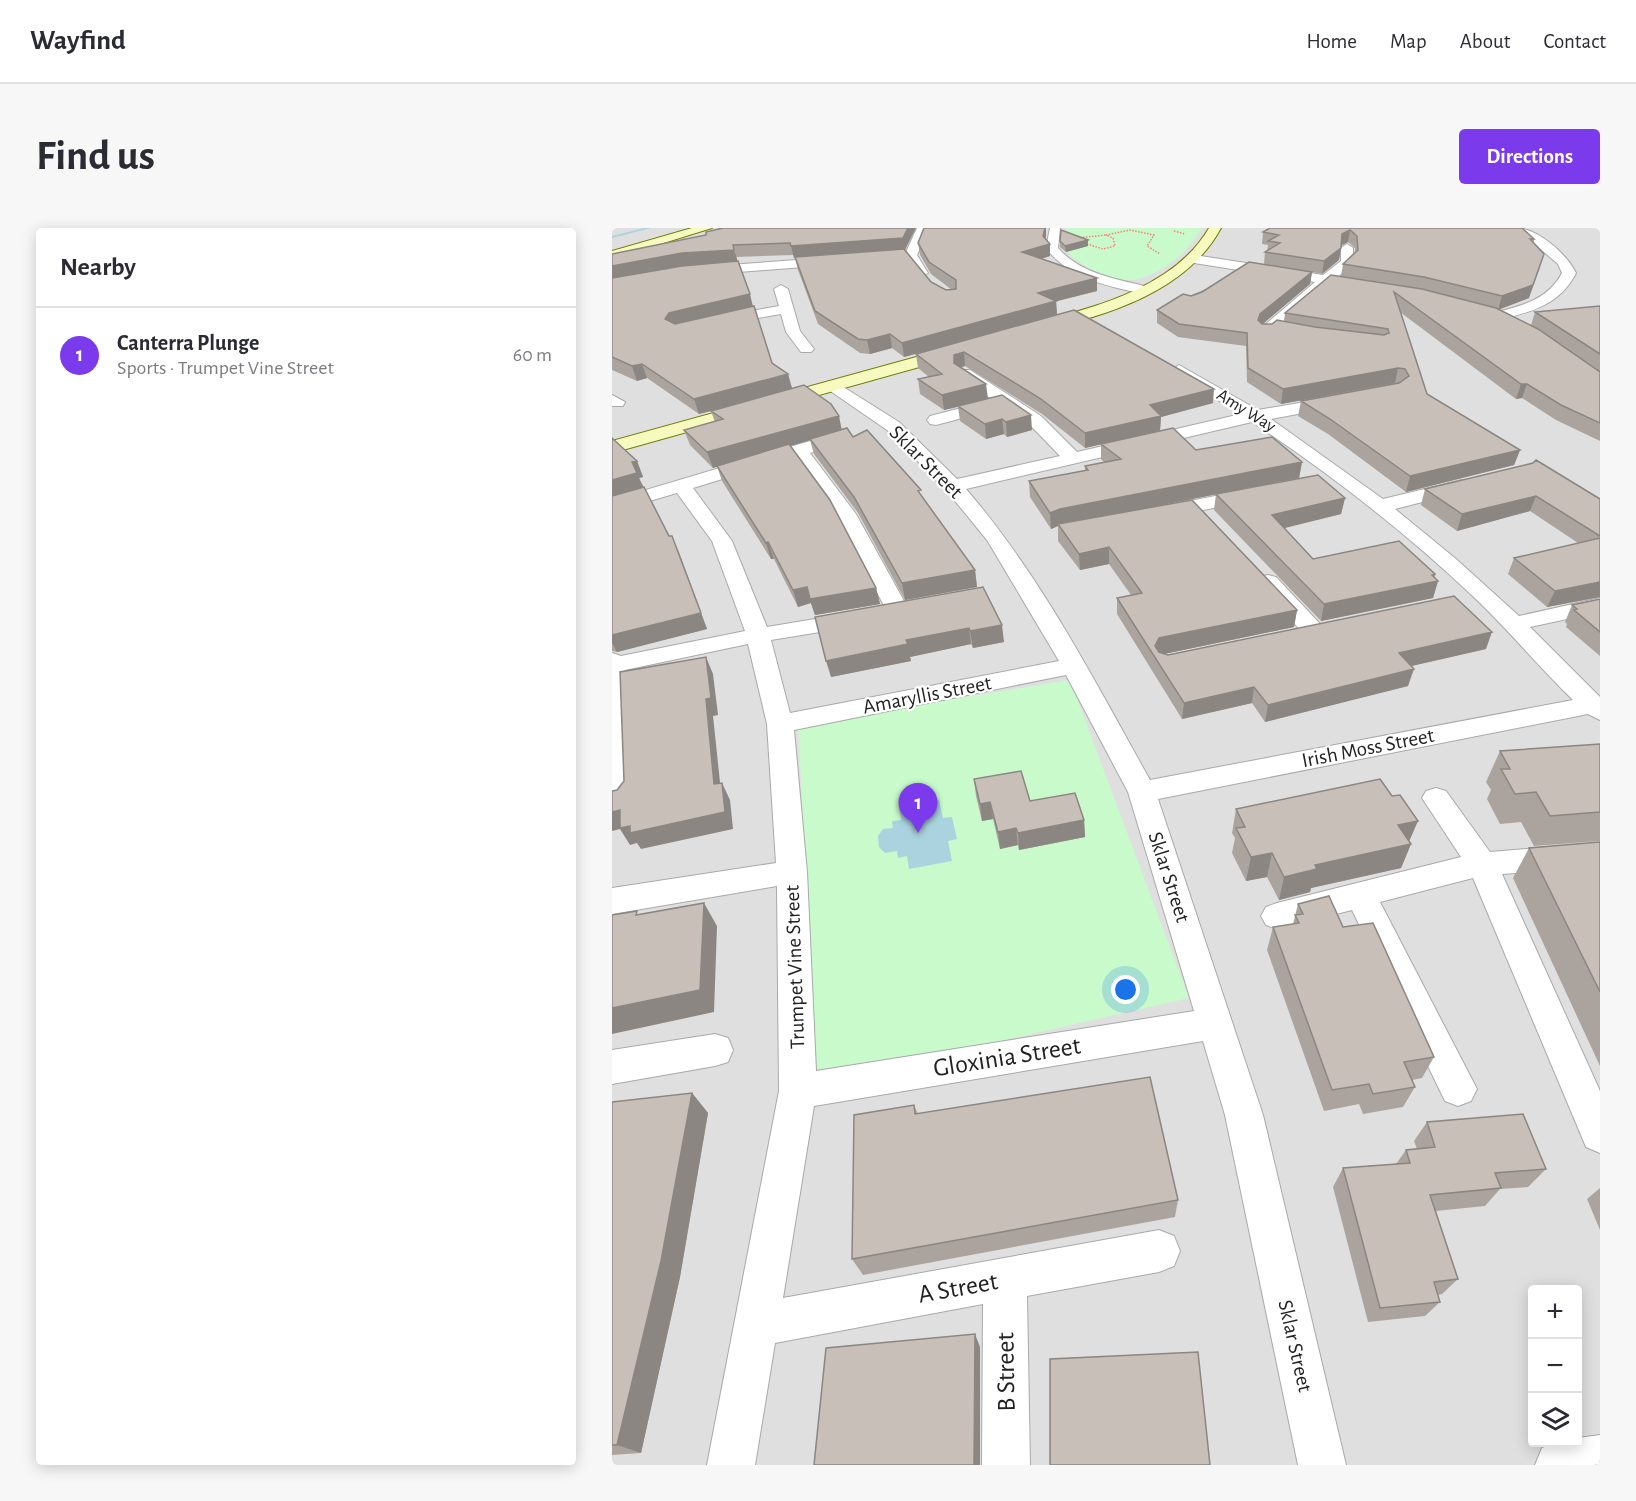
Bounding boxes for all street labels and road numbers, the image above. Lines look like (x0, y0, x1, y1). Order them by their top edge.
street label: Amy Way (1213, 386, 1279, 436)
street label: Sklar Street (885, 421, 967, 503)
street label: Amaryllis Street (861, 672, 993, 718)
street label: Irish Moss Street (1300, 725, 1436, 771)
street label: Sklar Street (1145, 829, 1194, 925)
street label: Trumpet Vine Street (782, 884, 808, 1049)
street label: Gloxinia Street (931, 1033, 1083, 1081)
street label: A Street (916, 1268, 1000, 1308)
street label: Sklar Street (1274, 1298, 1316, 1394)
street label: B Street (992, 1332, 1020, 1412)

